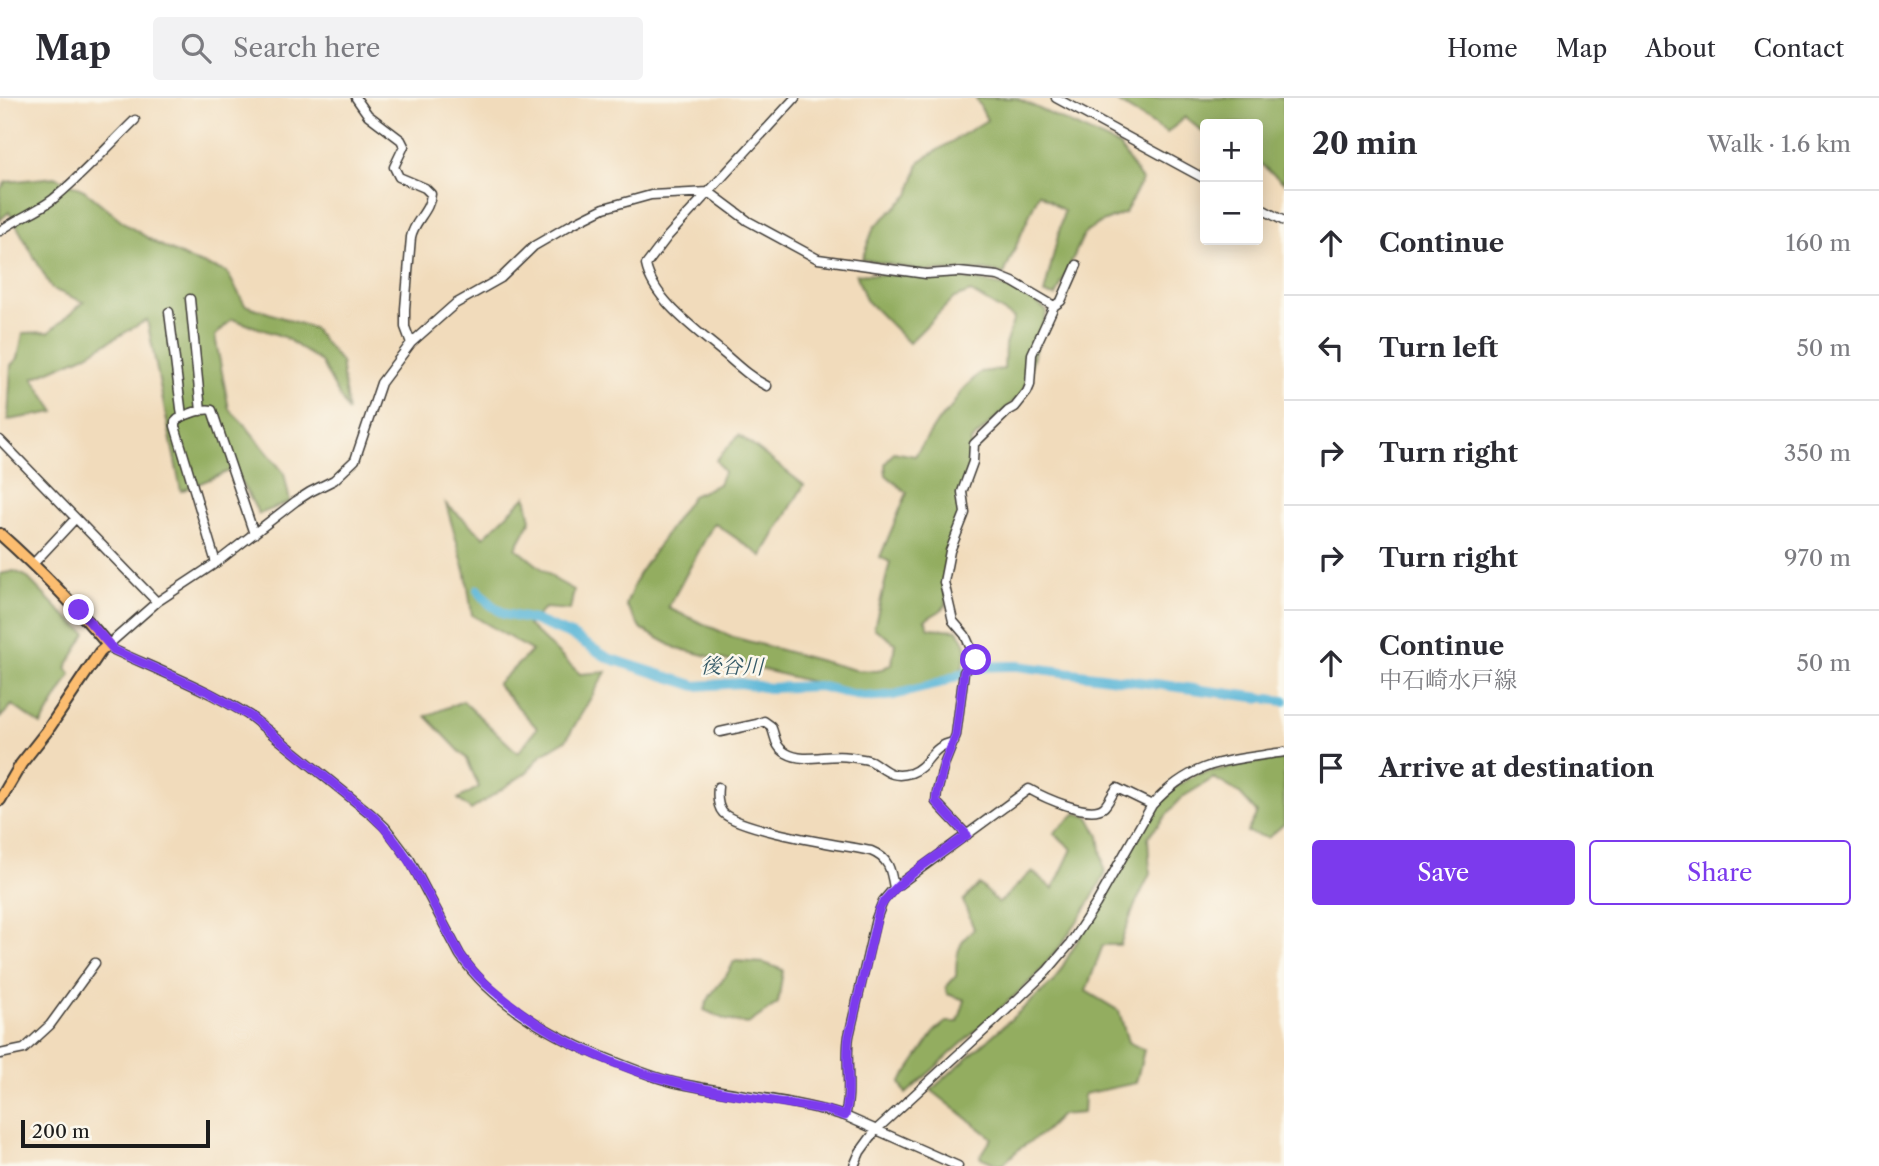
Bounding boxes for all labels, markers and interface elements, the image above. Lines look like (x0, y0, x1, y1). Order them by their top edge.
search box (153, 17, 643, 80)
text: Map (35, 28, 111, 69)
icon: search (177, 29, 215, 67)
text: Search here (233, 32, 380, 64)
text: Home (1447, 34, 1518, 63)
text: Map (1556, 34, 1607, 63)
text: About (1645, 34, 1716, 63)
text: Contact (1754, 34, 1844, 63)
map controls (1200, 119, 1263, 245)
button: + (1200, 119, 1263, 182)
text: 20 min (1312, 125, 1418, 162)
text: Walk · 1.6 km (1707, 130, 1851, 158)
button: − (1200, 182, 1263, 245)
icon: ahead (1312, 224, 1350, 262)
text: Continue (1379, 227, 1504, 259)
text: 160 m (1786, 229, 1851, 257)
icon: left (1312, 329, 1350, 367)
text: Turn left (1379, 332, 1498, 364)
text: 50 m (1796, 334, 1851, 362)
icon: right (1312, 434, 1350, 472)
text: Turn right (1379, 437, 1518, 469)
text: 350 m (1784, 439, 1851, 467)
icon: right (1312, 539, 1350, 577)
text: Turn right (1379, 542, 1518, 574)
text: 970 m (1784, 544, 1851, 572)
route end (63, 594, 94, 625)
text: Continue (1379, 630, 1504, 662)
route start (960, 644, 991, 675)
icon: ahead (1312, 644, 1350, 682)
text: 50 m (1796, 649, 1851, 677)
water label: 後谷川 (700, 653, 766, 679)
text: 中石崎水戸線 (1379, 666, 1517, 694)
icon: arrive (1312, 749, 1350, 787)
text: Arrive at destination (1379, 752, 1654, 784)
button: Save (1312, 840, 1575, 905)
button: Share (1589, 840, 1851, 905)
scale bar (21, 1117, 210, 1149)
text: 200 m (32, 1120, 90, 1143)

